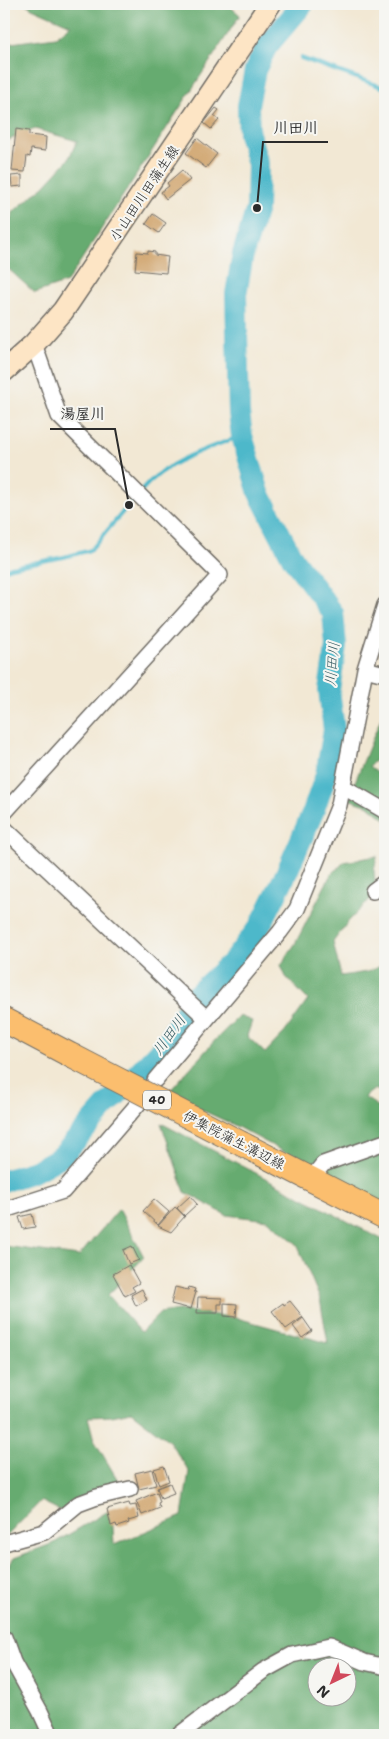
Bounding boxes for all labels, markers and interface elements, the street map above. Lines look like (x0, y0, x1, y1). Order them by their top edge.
callout: 川田川 (263, 112, 328, 142)
text: 川田川 (273, 118, 319, 138)
street label: 小山田川田蒲生線 (105, 142, 183, 244)
callout: 湯屋川 (50, 399, 115, 429)
text: 湯屋川 (60, 404, 106, 424)
water label: 川田川 (320, 641, 344, 687)
water label: 川田川 (148, 1011, 190, 1059)
road number: 40 (143, 1090, 171, 1110)
street label: 伊集院蒲生溝辺線 (180, 1107, 288, 1173)
north arrow (306, 1656, 356, 1706)
text: N (313, 1681, 333, 1702)

